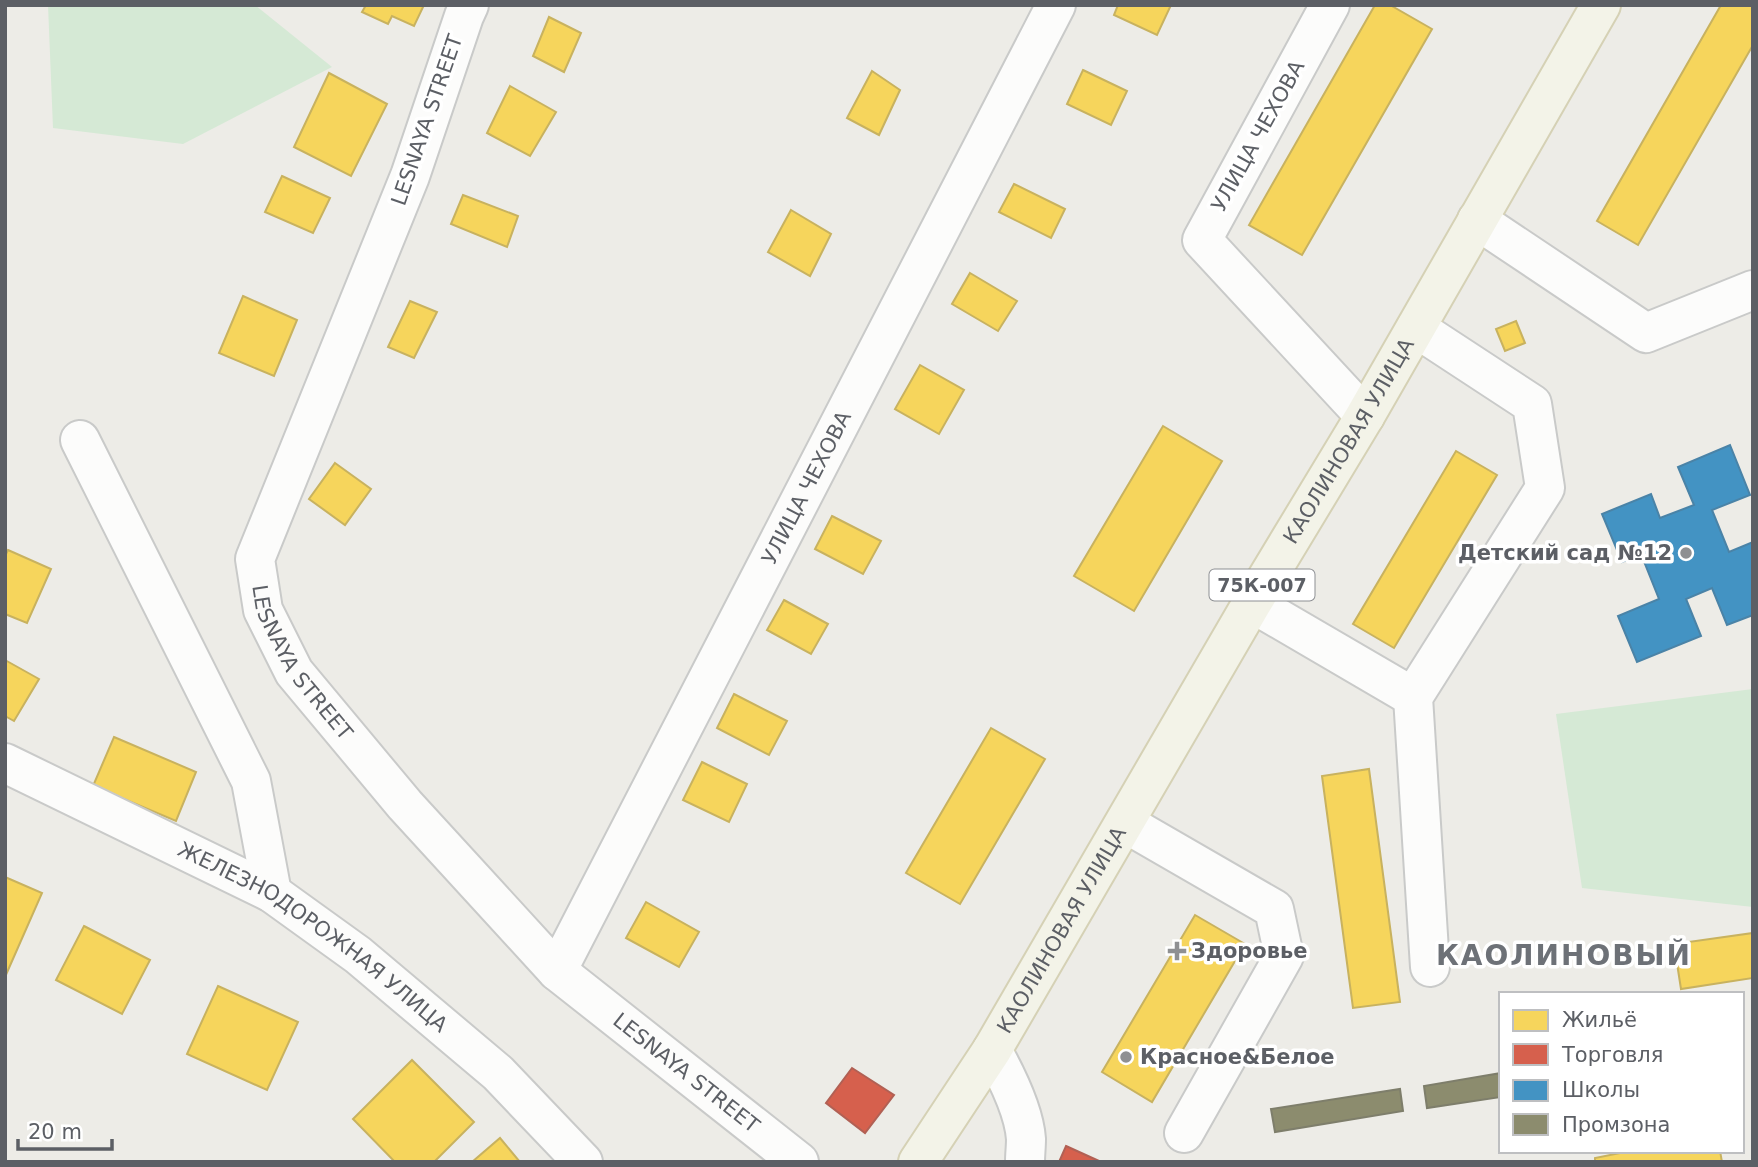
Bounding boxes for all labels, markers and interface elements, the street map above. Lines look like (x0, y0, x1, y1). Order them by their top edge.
street label: LESNAYA STREET (386, 31, 468, 209)
street label: УЛИЦА ЧЕХОВА (1207, 56, 1310, 216)
street label: КАОЛИНОВАЯ УЛИЦА (1279, 334, 1419, 548)
street label: УЛИЦА ЧЕХОВА (757, 406, 856, 568)
place label: Детский сад №12 (1458, 541, 1672, 565)
marker: Детский сад №12 (1678, 545, 1694, 561)
road number: 75К-007 (1210, 570, 1314, 600)
street label: LESNAYA STREET (247, 583, 357, 745)
street label: КАОЛИНОВАЯ УЛИЦА (992, 822, 1131, 1038)
street label: ЖЕЛЕЗНОДОРОЖНАЯ УЛИЦА (174, 837, 453, 1037)
district label: КАОЛИНОВЫЙ (1436, 938, 1692, 972)
place label: Здоровье (1191, 939, 1308, 963)
marker: Здоровье (1169, 943, 1185, 959)
legend (1499, 992, 1744, 1153)
street label: LESNAYA STREET (608, 1008, 764, 1138)
text: Жильё (1562, 1008, 1637, 1032)
text: Торговля (1561, 1043, 1663, 1067)
place label: Красное&Белое (1140, 1045, 1335, 1069)
marker: Красное&Белое (1118, 1049, 1134, 1065)
text: Школы (1562, 1078, 1640, 1102)
scale bar (18, 1108, 112, 1152)
text: Промзона (1562, 1113, 1670, 1137)
text: 20 m (28, 1120, 82, 1144)

